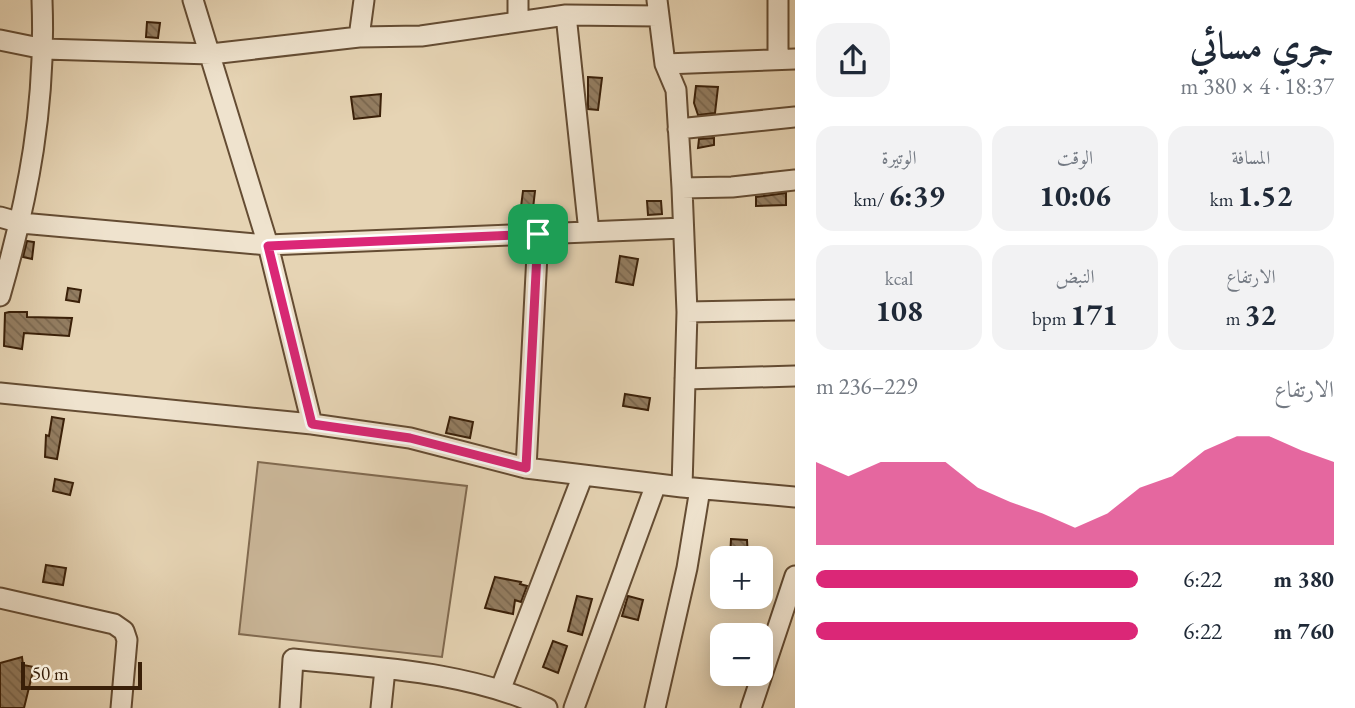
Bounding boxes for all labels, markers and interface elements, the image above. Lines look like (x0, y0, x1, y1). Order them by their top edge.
text: جري مسائي (1190, 20, 1334, 69)
button: share (816, 23, 890, 97)
text: 18:37 · 4 × 380 m (1181, 71, 1334, 101)
text: الوتيرة (881, 145, 917, 170)
text: الوقت (1057, 145, 1093, 170)
text: المسافة (1232, 145, 1270, 170)
text: 6:39 (889, 176, 945, 215)
text: 10:06 (1039, 176, 1111, 215)
text: 1.52 (1237, 176, 1292, 215)
text: /km (853, 187, 889, 212)
text: km (1210, 187, 1237, 212)
pin (508, 204, 568, 264)
icon: arrive (519, 215, 557, 253)
text: النبض (1055, 264, 1095, 289)
text: الارتفاع (1226, 264, 1276, 289)
text: kcal (885, 266, 913, 291)
text: 108 (875, 291, 923, 330)
text: 171 (1070, 295, 1118, 334)
text: 32 (1244, 295, 1276, 334)
text: bpm (1032, 306, 1070, 331)
text: m (1226, 306, 1244, 331)
text: 229–236 m (816, 371, 917, 401)
text: الارتفاع (1274, 374, 1334, 404)
map controls (710, 546, 773, 686)
button: + (710, 546, 773, 609)
text: 6:22 (1183, 564, 1222, 594)
text: 380 m (1273, 564, 1334, 594)
text: 6:22 (1183, 616, 1222, 646)
text: 760 m (1273, 616, 1334, 646)
button: − (710, 623, 773, 686)
scale bar (21, 659, 142, 691)
text: 50 m (32, 661, 69, 686)

